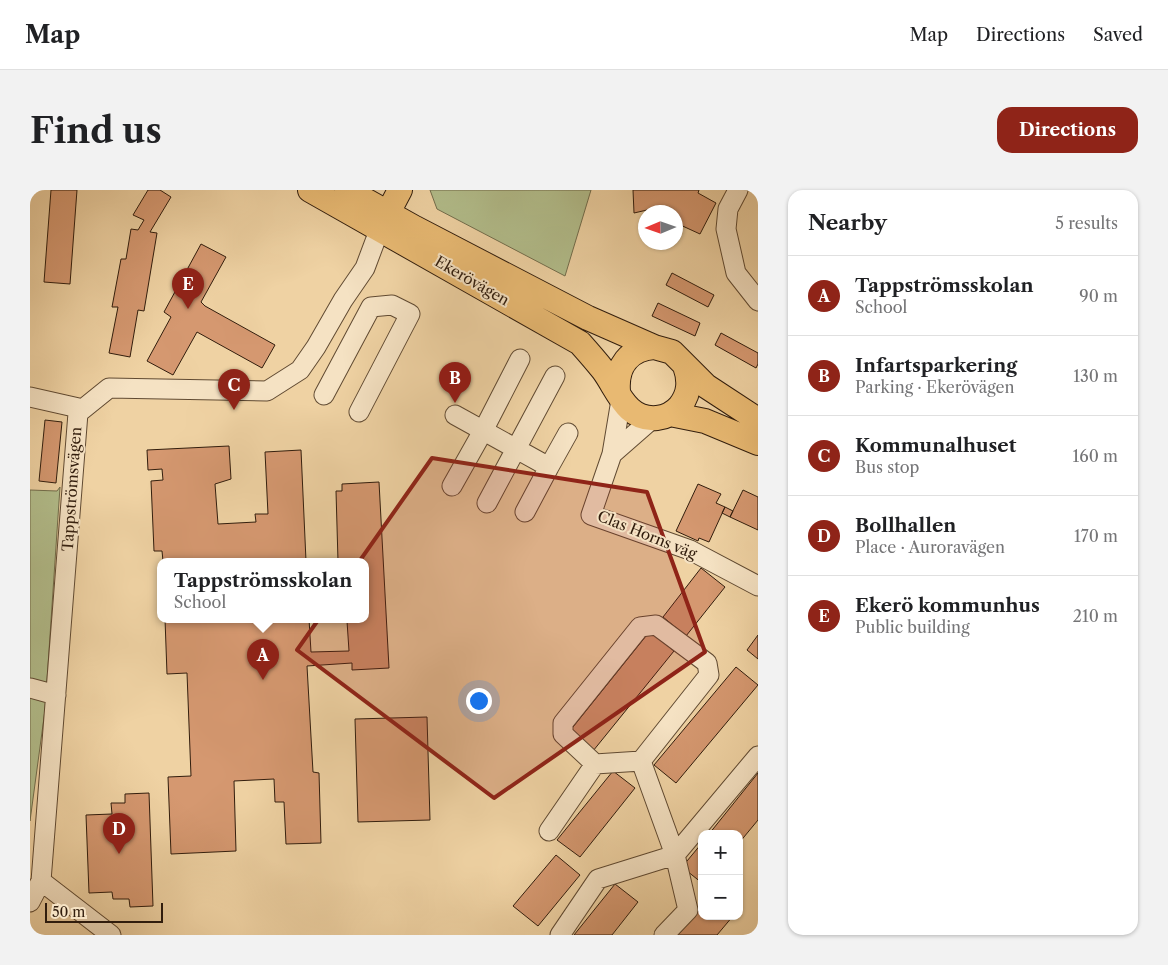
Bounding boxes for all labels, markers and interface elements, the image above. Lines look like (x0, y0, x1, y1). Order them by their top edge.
text: Map (25, 20, 80, 49)
text: Map (909, 24, 948, 46)
text: Directions (976, 24, 1065, 46)
text: Saved (1093, 24, 1143, 46)
button: Directions (997, 107, 1138, 153)
text: Find us (30, 109, 162, 152)
north arrow (638, 205, 683, 250)
text: Nearby (808, 210, 887, 235)
text: 5 results (1055, 213, 1118, 233)
street label: Ekerövägen (432, 252, 513, 310)
pin: E (172, 268, 204, 309)
text: Tappströmsskolan (855, 274, 1033, 297)
text: A (818, 286, 830, 306)
text: 90 m (1079, 286, 1118, 306)
text: School (855, 297, 907, 317)
text: Infartsparkering (855, 354, 1017, 377)
pin: B (439, 362, 471, 403)
text: B (818, 366, 830, 386)
text: 130 m (1073, 366, 1118, 386)
pin: C (218, 369, 250, 410)
text: Parking · Ekerövägen (855, 377, 1015, 397)
street label: Tappströmsvägen (58, 425, 85, 552)
text: Kommunalhuset (855, 434, 1016, 457)
text: C (818, 446, 830, 466)
text: 160 m (1073, 446, 1118, 466)
text: Bus stop (855, 457, 919, 477)
street label: Clas Horns väg (595, 506, 700, 563)
text: Bollhallen (855, 514, 956, 537)
text: D (817, 526, 831, 546)
text: 170 m (1074, 526, 1118, 546)
text: Place · Auroravägen (855, 537, 1005, 557)
popup (157, 558, 369, 623)
text: Tappströmsskolan (174, 569, 352, 592)
text: School (174, 592, 226, 612)
text: Ekerö kommunhus (855, 594, 1040, 617)
text: E (818, 606, 830, 626)
text: 210 m (1073, 606, 1118, 626)
text: Public building (855, 617, 970, 637)
pin: A (247, 639, 279, 680)
your location (466, 688, 492, 714)
pin: D (103, 813, 135, 854)
map controls (698, 830, 743, 920)
button: + (698, 830, 743, 875)
button: − (698, 875, 743, 920)
scale bar (45, 900, 162, 923)
text: 50 m (52, 903, 85, 921)

